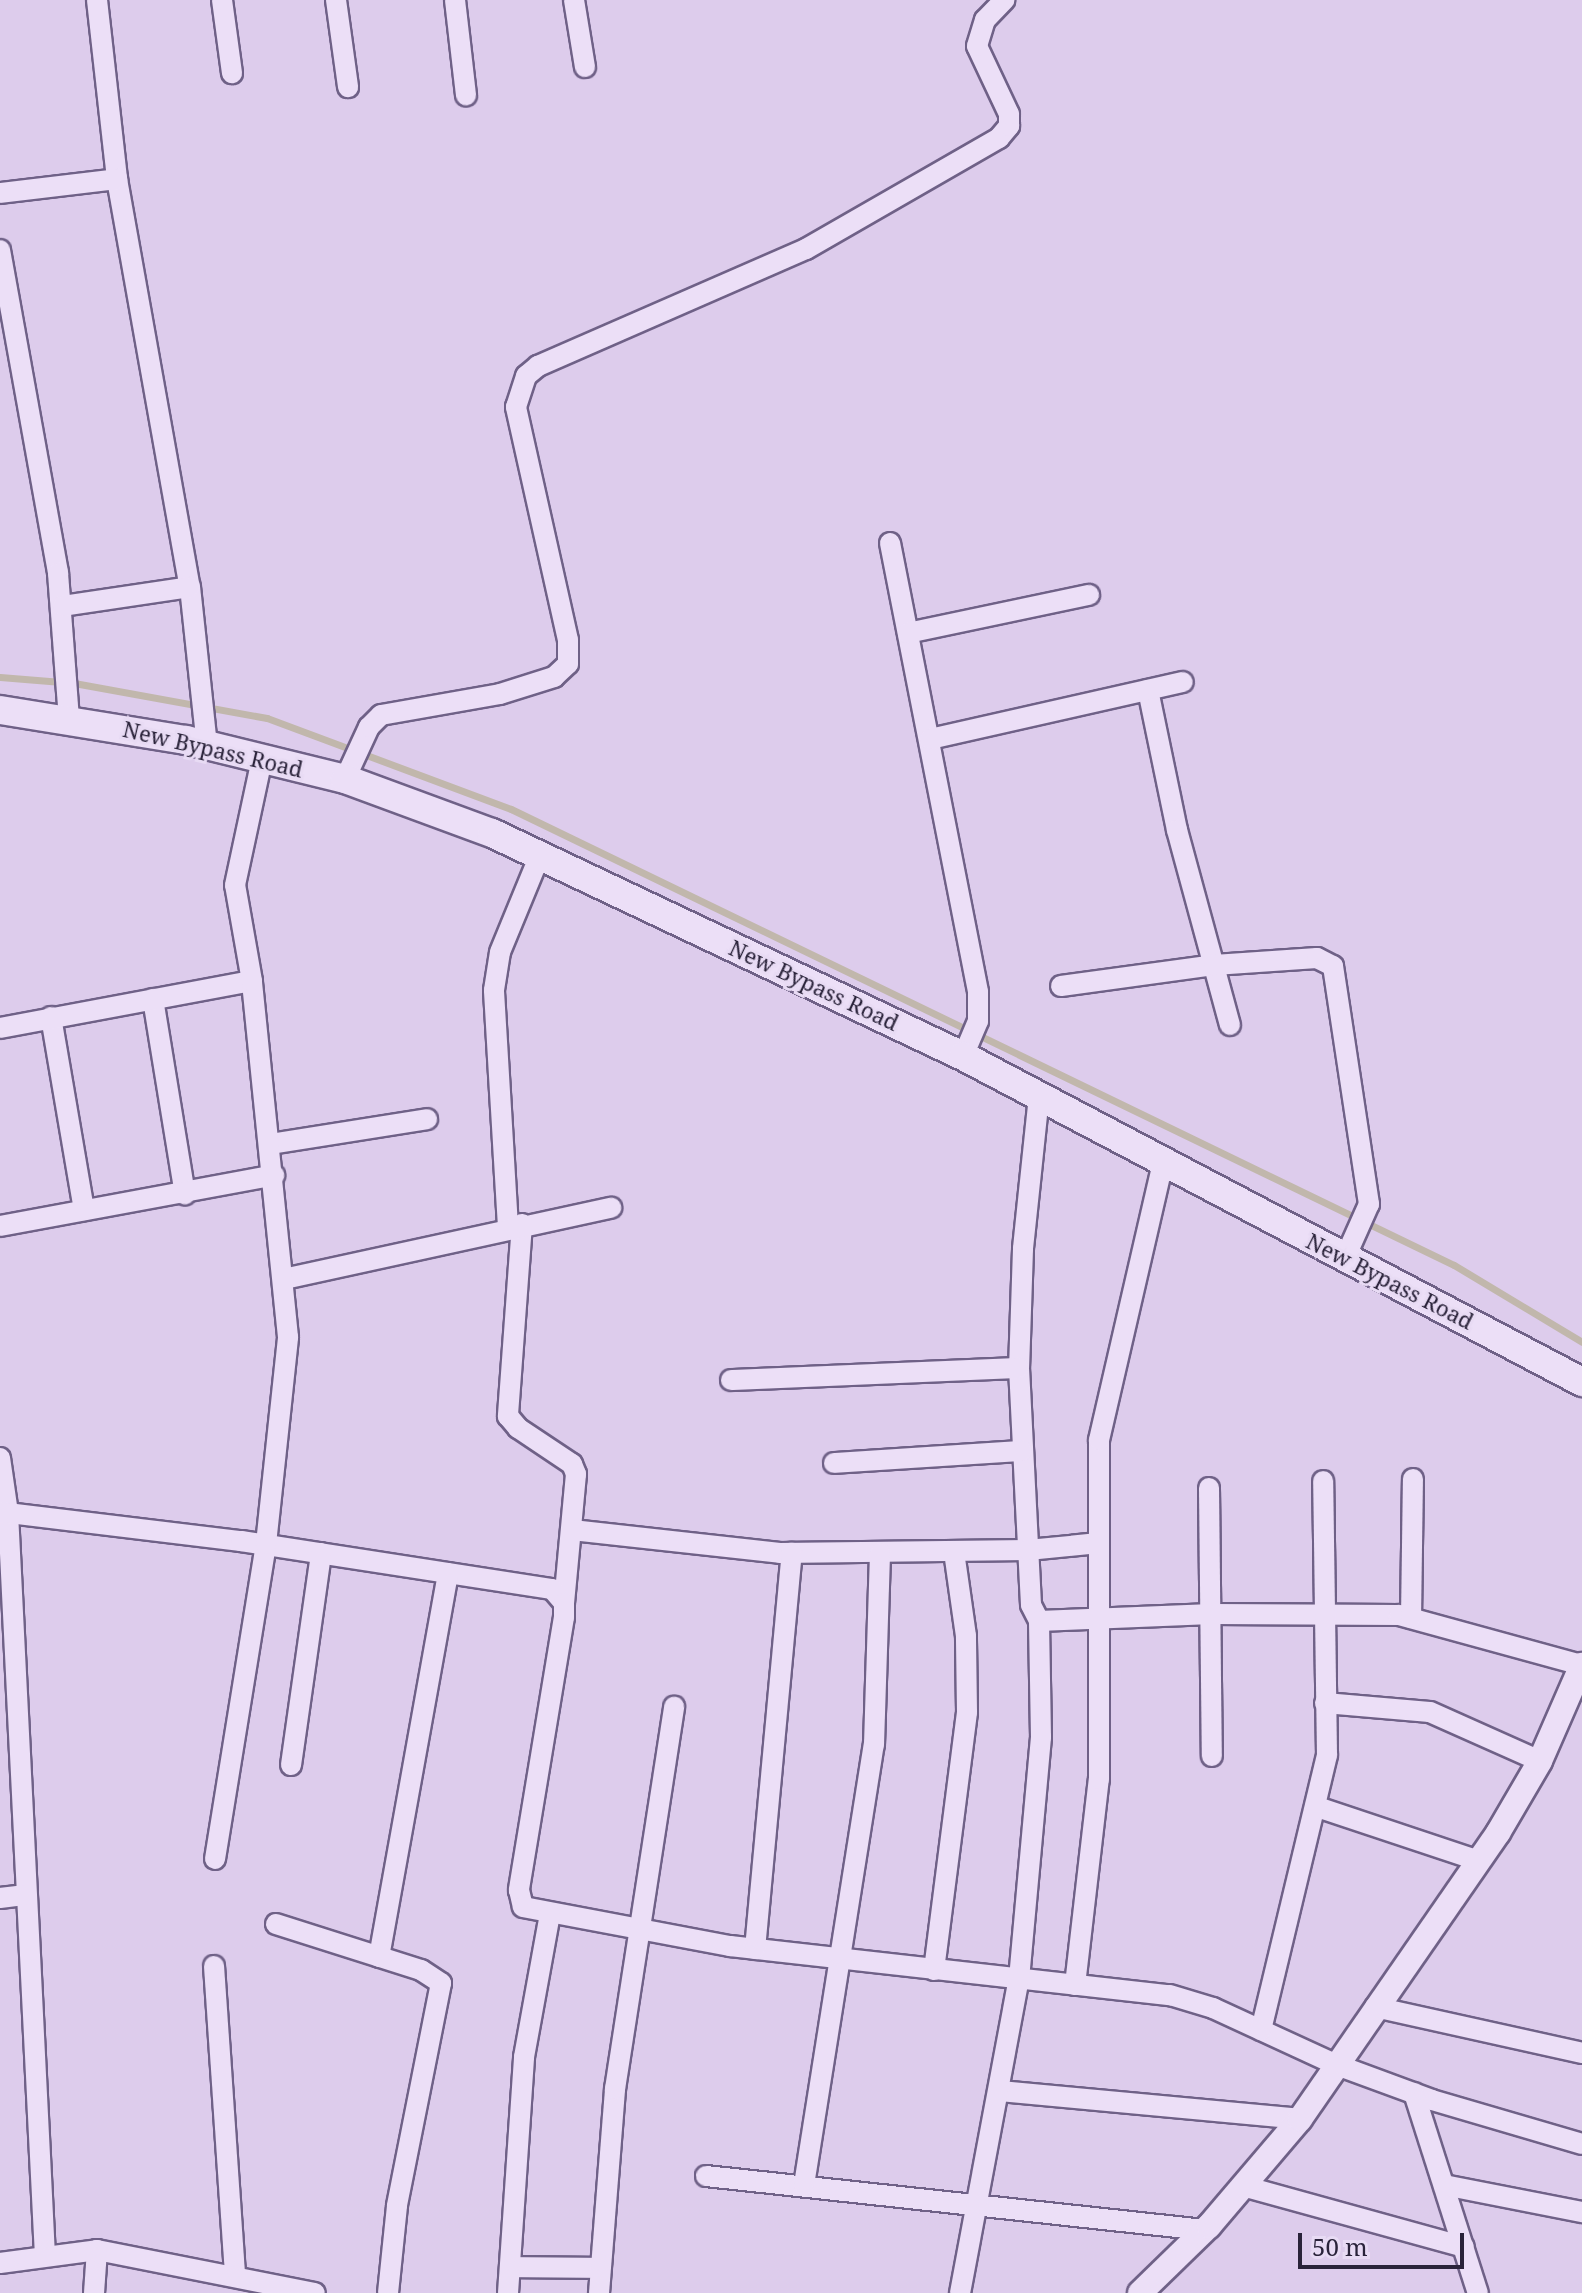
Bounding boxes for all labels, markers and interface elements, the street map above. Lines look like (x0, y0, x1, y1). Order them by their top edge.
street label: New Bypass Road (120, 715, 306, 783)
street label: New Bypass Road (725, 934, 903, 1036)
street label: New Bypass Road (1302, 1227, 1478, 1335)
scale bar (1302, 2217, 1468, 2267)
text: 50 m (1312, 2230, 1368, 2263)

